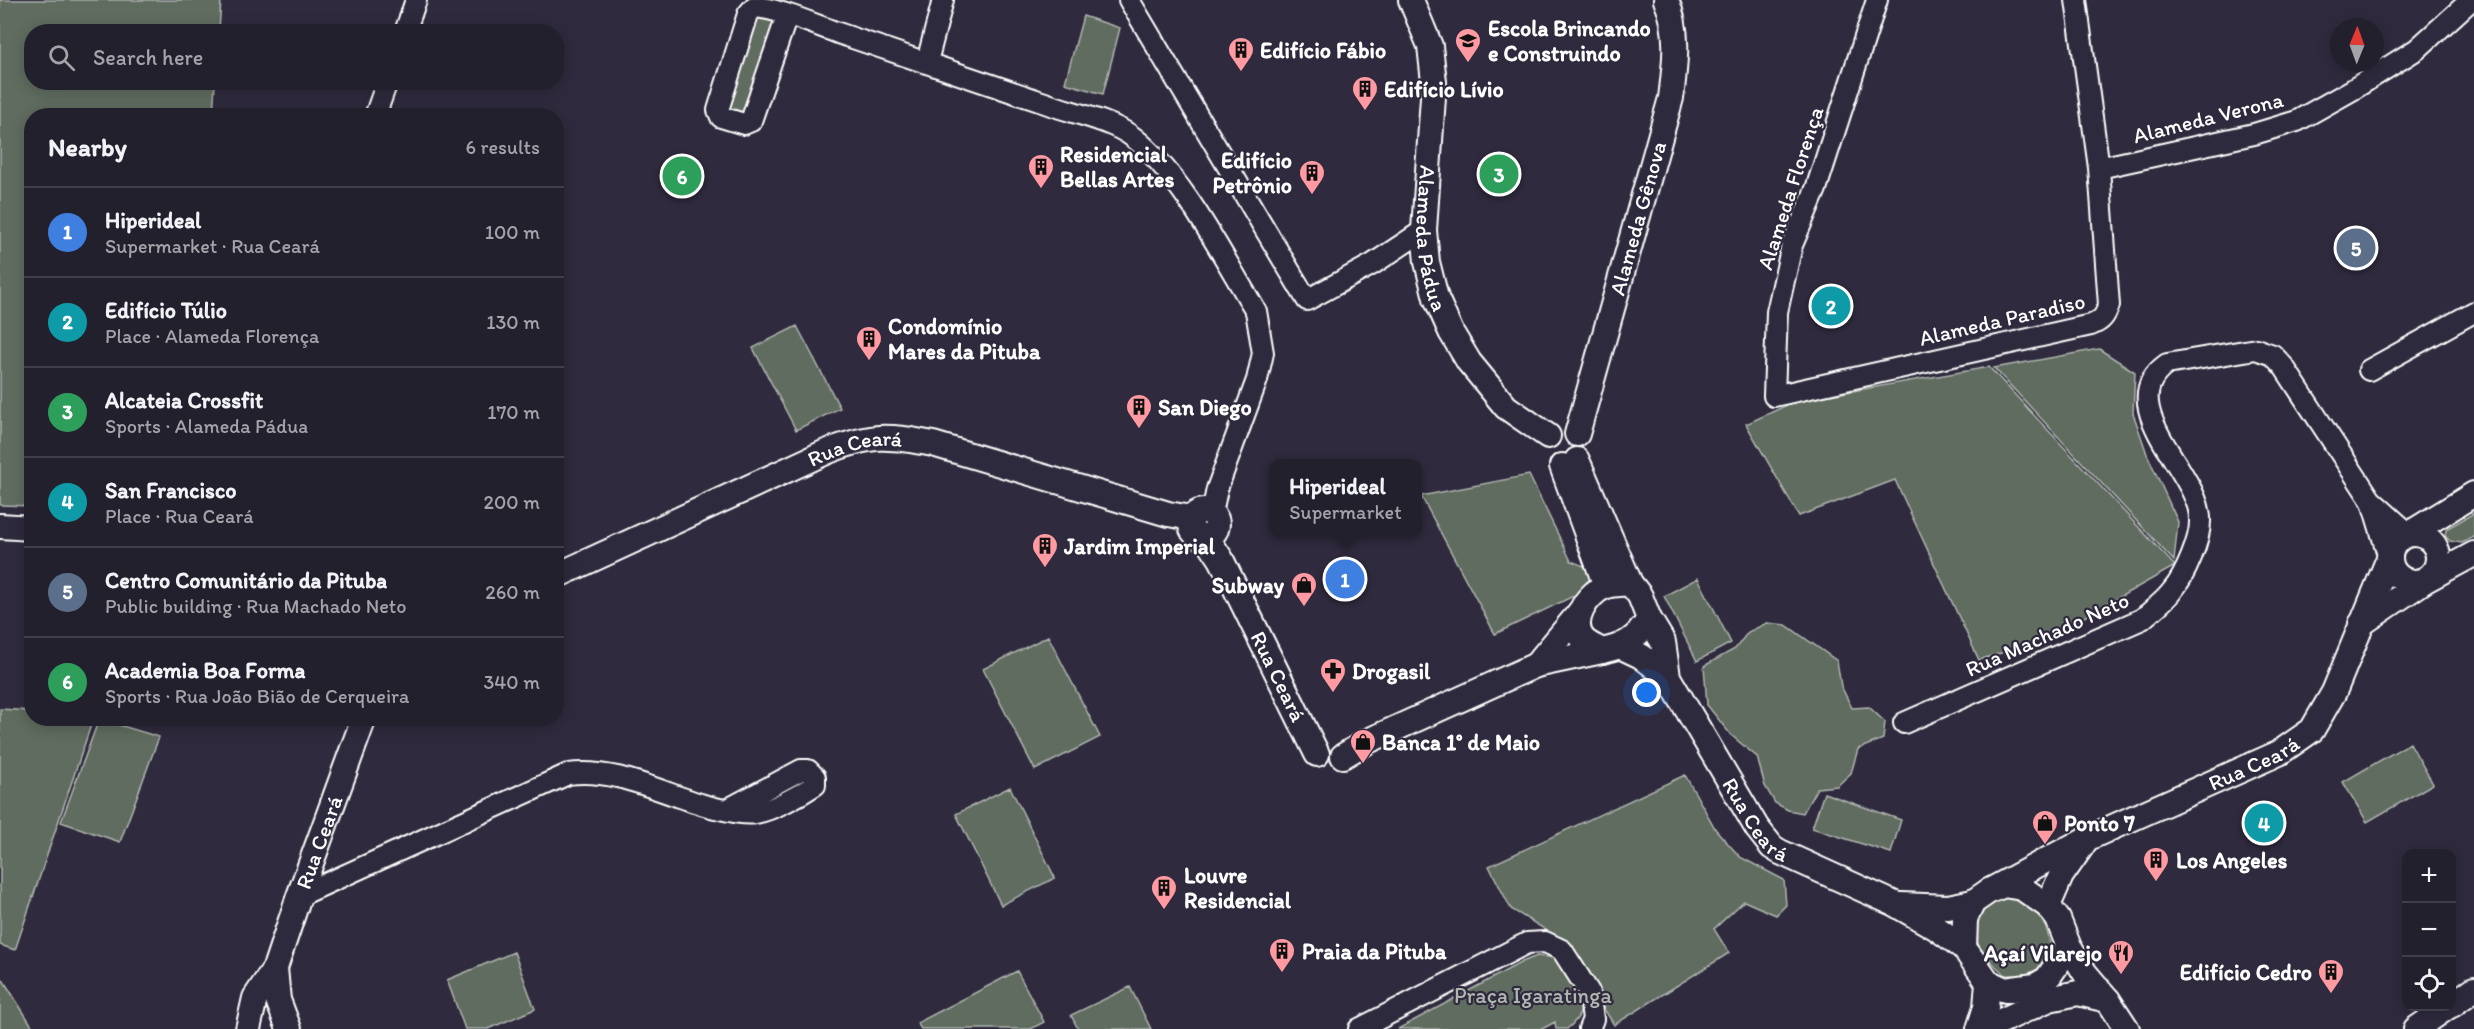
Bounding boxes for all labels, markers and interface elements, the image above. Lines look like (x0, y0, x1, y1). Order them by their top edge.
place label: Escola Brincando e Construindo (1488, 15, 1651, 67)
north arrow (2330, 18, 2384, 72)
search box (24, 24, 564, 90)
school or university icon: Escola Brincando e Construindo (1453, 26, 1483, 64)
building icon: Edifício Fábio (1226, 35, 1256, 73)
place label: Edifício Fábio (1260, 37, 1386, 64)
icon: search (45, 41, 78, 74)
text: Search here (93, 44, 203, 71)
building icon: Edifício Lívio (1350, 74, 1380, 112)
place label: Edifício Lívio (1384, 76, 1504, 103)
street label: Alameda Verona (2130, 86, 2287, 149)
street label: Alameda Florença (1751, 103, 1830, 273)
text: Nearby (48, 131, 127, 163)
text: 6 results (466, 135, 540, 159)
street label: Alameda Gênova (1603, 138, 1672, 298)
place label: Residencial Bellas Artes (1060, 141, 1174, 193)
place label: Edifício Petrônio (1212, 147, 1292, 199)
building icon: Residencial Bellas Artes (1026, 152, 1056, 190)
pin: 3 (1480, 152, 1518, 196)
pin: 6 (662, 154, 702, 198)
building icon: Edifício Petrônio (1297, 158, 1327, 196)
street label: Alameda Pádua (1410, 164, 1453, 316)
text: Hiperideal (105, 207, 201, 234)
text: 1 (63, 220, 72, 244)
text: 100 m (485, 220, 540, 244)
pin: 5 (2336, 226, 2376, 270)
text: Supermarket · Rua Ceará (105, 234, 320, 258)
pin: 2 (1812, 284, 1850, 328)
street label: Alameda Paradiso (1916, 287, 2088, 352)
text: Edifício Túlio (105, 297, 227, 324)
text: 2 (62, 310, 73, 334)
text: 130 m (486, 310, 540, 334)
place label: Condomínio Mares da Pituba (888, 313, 1041, 365)
text: Place · Alameda Florença (105, 324, 319, 348)
building icon: Condomínio Mares da Pituba (854, 324, 884, 362)
text: Alcateia Crossfit (105, 387, 263, 414)
building icon: San Diego (1124, 392, 1154, 430)
place label: San Diego (1158, 394, 1252, 421)
text: 3 (62, 400, 73, 424)
text: 170 m (487, 400, 540, 424)
text: Sports · Alameda Pádua (105, 414, 308, 438)
street label: Rua Ceará (803, 425, 904, 473)
popup (1269, 459, 1422, 537)
text: Hiperideal (1289, 473, 1386, 500)
text: San Francisco (105, 477, 236, 504)
text: 4 (61, 490, 74, 514)
text: 200 m (484, 490, 540, 514)
text: Supermarket (1289, 500, 1402, 524)
text: Place · Rua Ceará (105, 504, 254, 528)
building icon: Jardim Imperial (1030, 531, 1060, 569)
place label: Jardim Imperial (1063, 533, 1216, 560)
pin: 1 (1326, 556, 1364, 602)
text: Centro Comunitário da Pituba (105, 567, 387, 594)
shop icon: Subway (1289, 570, 1319, 608)
place label: Subway (1212, 572, 1285, 599)
text: 5 (62, 580, 73, 604)
text: 260 m (485, 580, 540, 604)
street label: Rua Machado Neto (1961, 586, 2133, 683)
text: Public building · Rua Machado Neto (105, 594, 407, 618)
street label: Rua Ceará (1245, 627, 1312, 727)
pharmacy icon: Drogasil (1318, 656, 1348, 694)
text: Academia Boa Forma (105, 657, 305, 684)
place label: Drogasil (1352, 658, 1431, 685)
text: 6 (62, 670, 73, 694)
text: 340 m (483, 670, 540, 694)
your location (1632, 678, 1661, 707)
text: Sports · Rua João Bião de Cerqueira (105, 684, 409, 708)
shop icon: Banca 1° de Maio (1348, 727, 1378, 765)
place label: Banca 1° de Maio (1382, 729, 1540, 756)
street label: Rua Ceará (2204, 730, 2305, 797)
street label: Rua Ceará (1716, 773, 1793, 868)
street label: Rua Ceará (290, 791, 349, 893)
pin: 4 (2244, 800, 2284, 846)
shop icon: Ponto 7 (2030, 808, 2060, 846)
place label: Ponto 7 (2064, 810, 2135, 837)
building icon: Los Angeles (2141, 845, 2171, 883)
place label: Los Angeles (2176, 847, 2287, 874)
map controls (2402, 849, 2456, 1011)
button: + (2402, 849, 2456, 903)
place label: Louvre Residencial (1184, 862, 1292, 914)
building icon: Louvre Residencial (1149, 873, 1179, 911)
button: − (2402, 903, 2456, 957)
building icon: Praia da Pituba (1267, 936, 1297, 974)
place label: Praia da Pituba (1302, 938, 1447, 965)
restaurant icon: Açaí Vilarejo (2106, 938, 2136, 976)
place label: Açaí Vilarejo (1983, 940, 2102, 967)
building icon: Edifício Cedro (2316, 957, 2346, 995)
button: locate (2402, 957, 2456, 1011)
place label: Edifício Cedro (2180, 959, 2312, 986)
park label: Praça Igaratinga (1454, 982, 1613, 1009)

